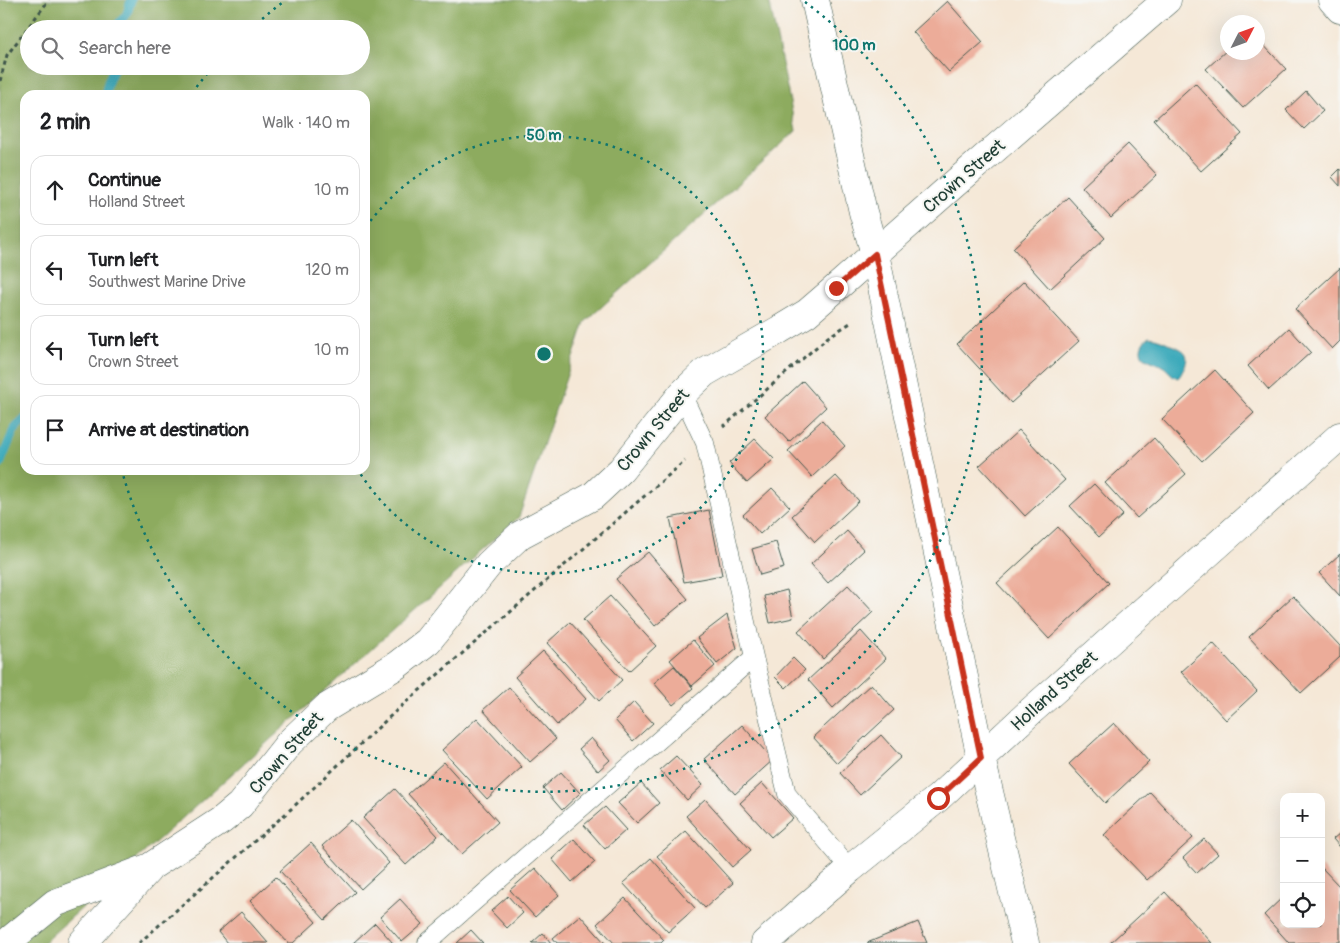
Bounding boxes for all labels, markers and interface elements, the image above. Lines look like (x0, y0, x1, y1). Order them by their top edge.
north arrow (1220, 15, 1265, 60)
search box (20, 20, 370, 75)
icon: search (38, 34, 66, 62)
text: Search here (78, 36, 171, 60)
text: 100 m (833, 36, 875, 55)
text: 2 min (40, 109, 90, 136)
text: Walk · 140 m (262, 113, 350, 133)
text: 50 m (527, 126, 561, 145)
street label: Crown Street (918, 134, 1011, 218)
text: Continue (88, 168, 161, 192)
icon: ahead (41, 176, 69, 204)
text: 10 m (314, 180, 349, 200)
text: Holland Street (88, 192, 185, 212)
text: Turn left (88, 248, 158, 272)
icon: left (41, 256, 69, 284)
text: 120 m (305, 260, 349, 280)
text: Southwest Marine Drive (88, 272, 246, 292)
route end (825, 277, 848, 300)
text: Turn left (88, 328, 158, 352)
icon: left (41, 336, 69, 364)
text: 10 m (314, 340, 349, 360)
centre of rings (535, 345, 553, 363)
text: Crown Street (88, 352, 178, 372)
street label: Crown Street (612, 383, 695, 477)
icon: arrive (41, 416, 69, 444)
text: Arrive at destination (88, 418, 249, 442)
street label: Holland Street (1006, 646, 1103, 736)
street label: Crown Street (244, 707, 329, 799)
route start (927, 787, 950, 810)
map controls (1280, 793, 1325, 928)
button: + (1280, 793, 1325, 838)
button: − (1280, 838, 1325, 883)
button: locate (1280, 883, 1325, 928)

